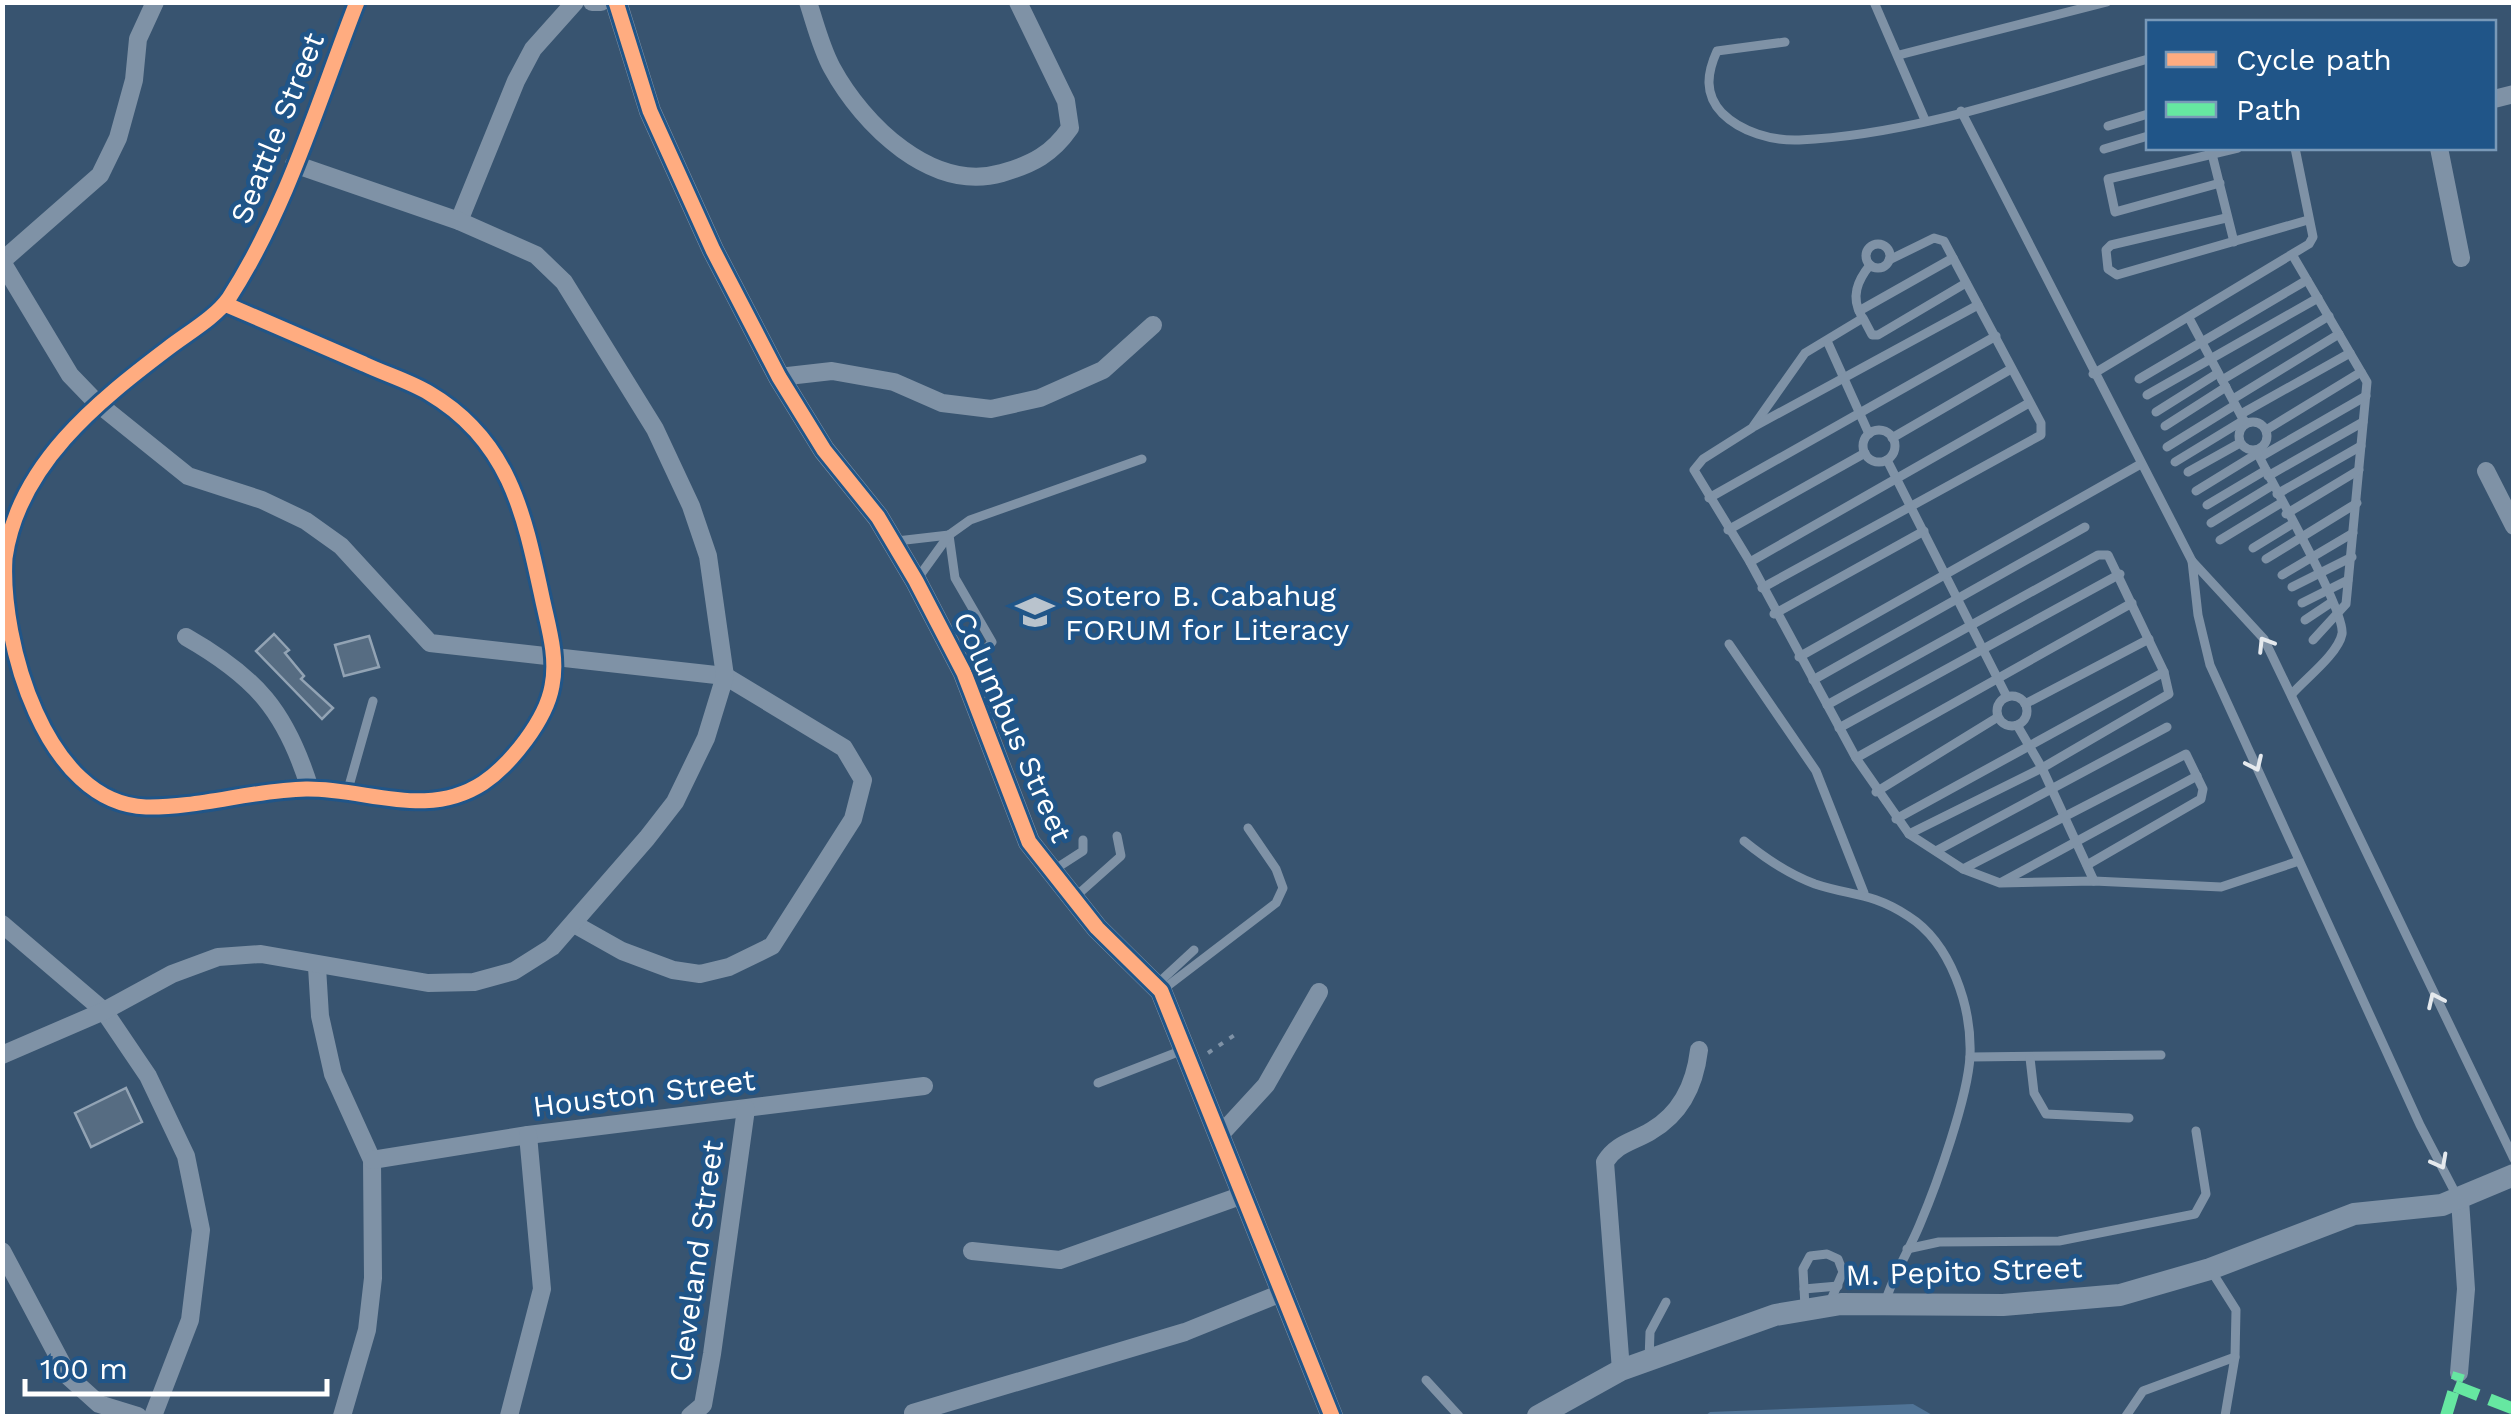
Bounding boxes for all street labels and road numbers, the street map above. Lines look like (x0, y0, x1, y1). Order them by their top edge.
street label: Seattle Street (223, 27, 331, 229)
street label: Columbus Street (946, 606, 1080, 848)
street label: Houston Street (531, 1062, 758, 1124)
street label: Cleveland Street (662, 1138, 730, 1384)
street label: M. Pepito Street (1845, 1249, 2083, 1293)

